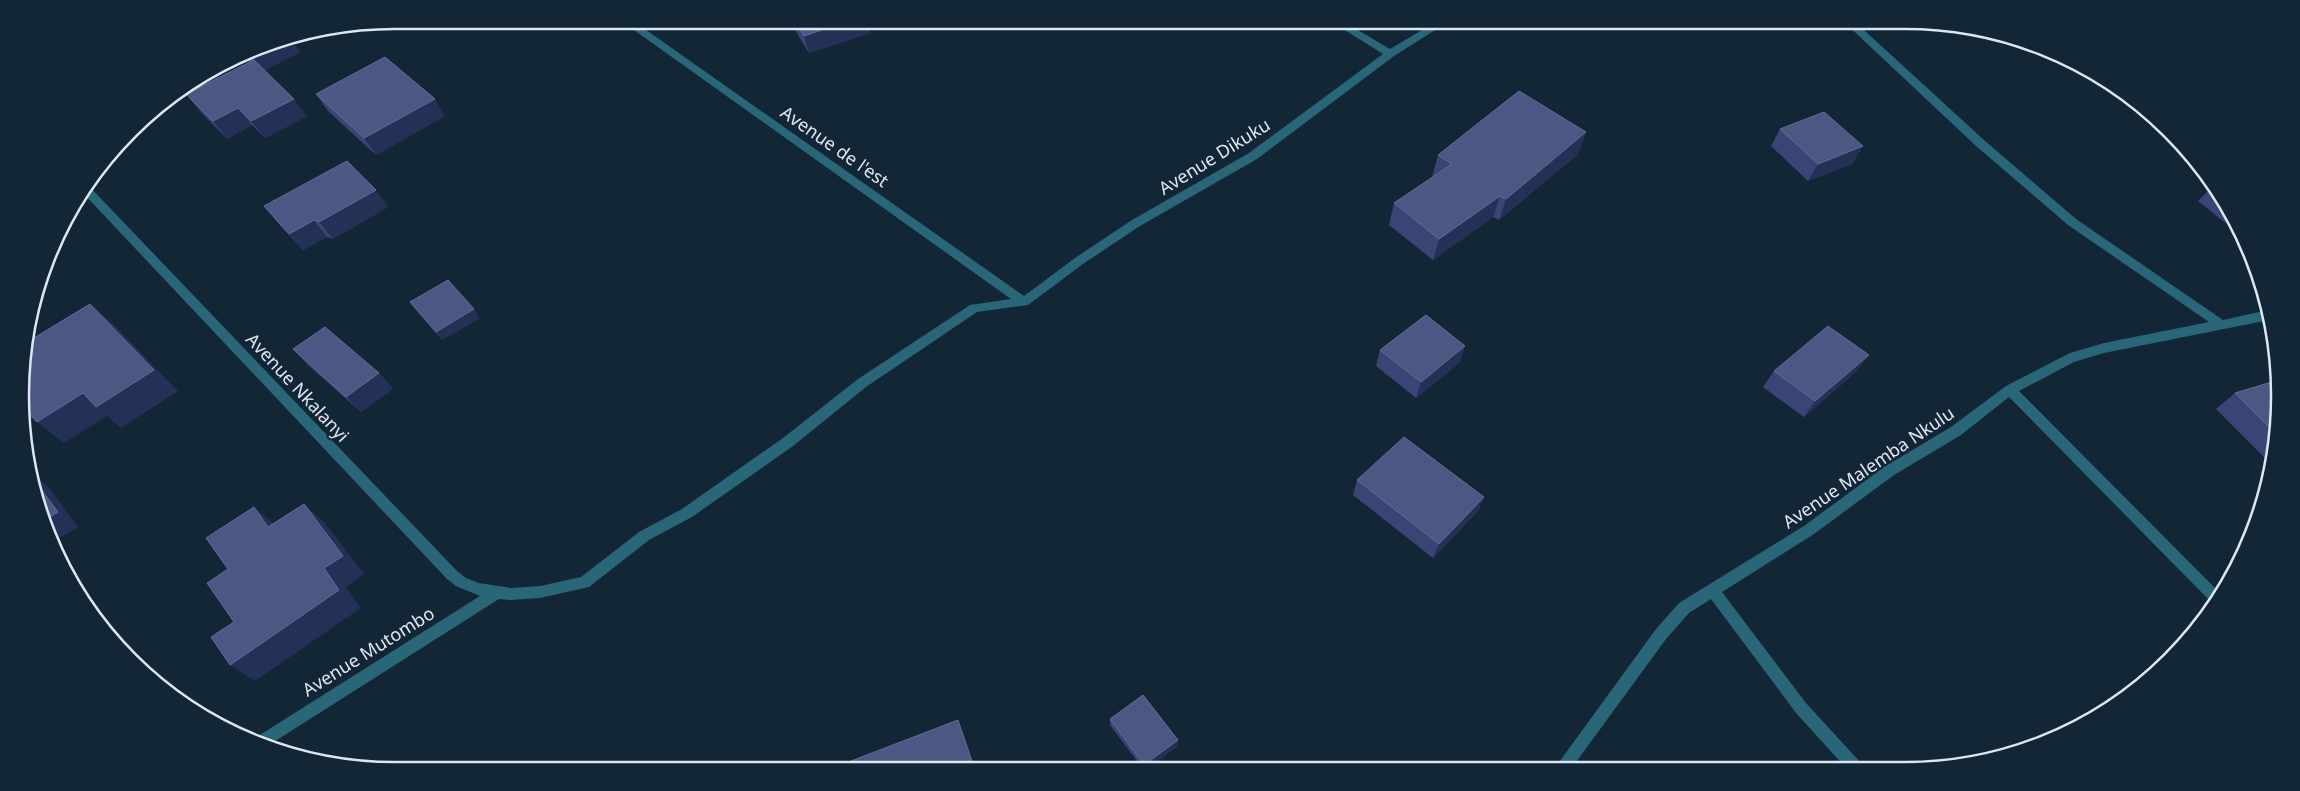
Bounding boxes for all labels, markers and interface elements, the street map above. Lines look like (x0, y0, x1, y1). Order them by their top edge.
street label: Avenue de l'est (776, 100, 894, 192)
street label: Avenue Dikuku (1154, 112, 1274, 200)
street label: Avenue Nkalanyi (241, 327, 355, 447)
street label: Avenue Malemba Nkulu (1778, 401, 1958, 533)
street label: Avenue Mutombo (297, 601, 439, 701)

